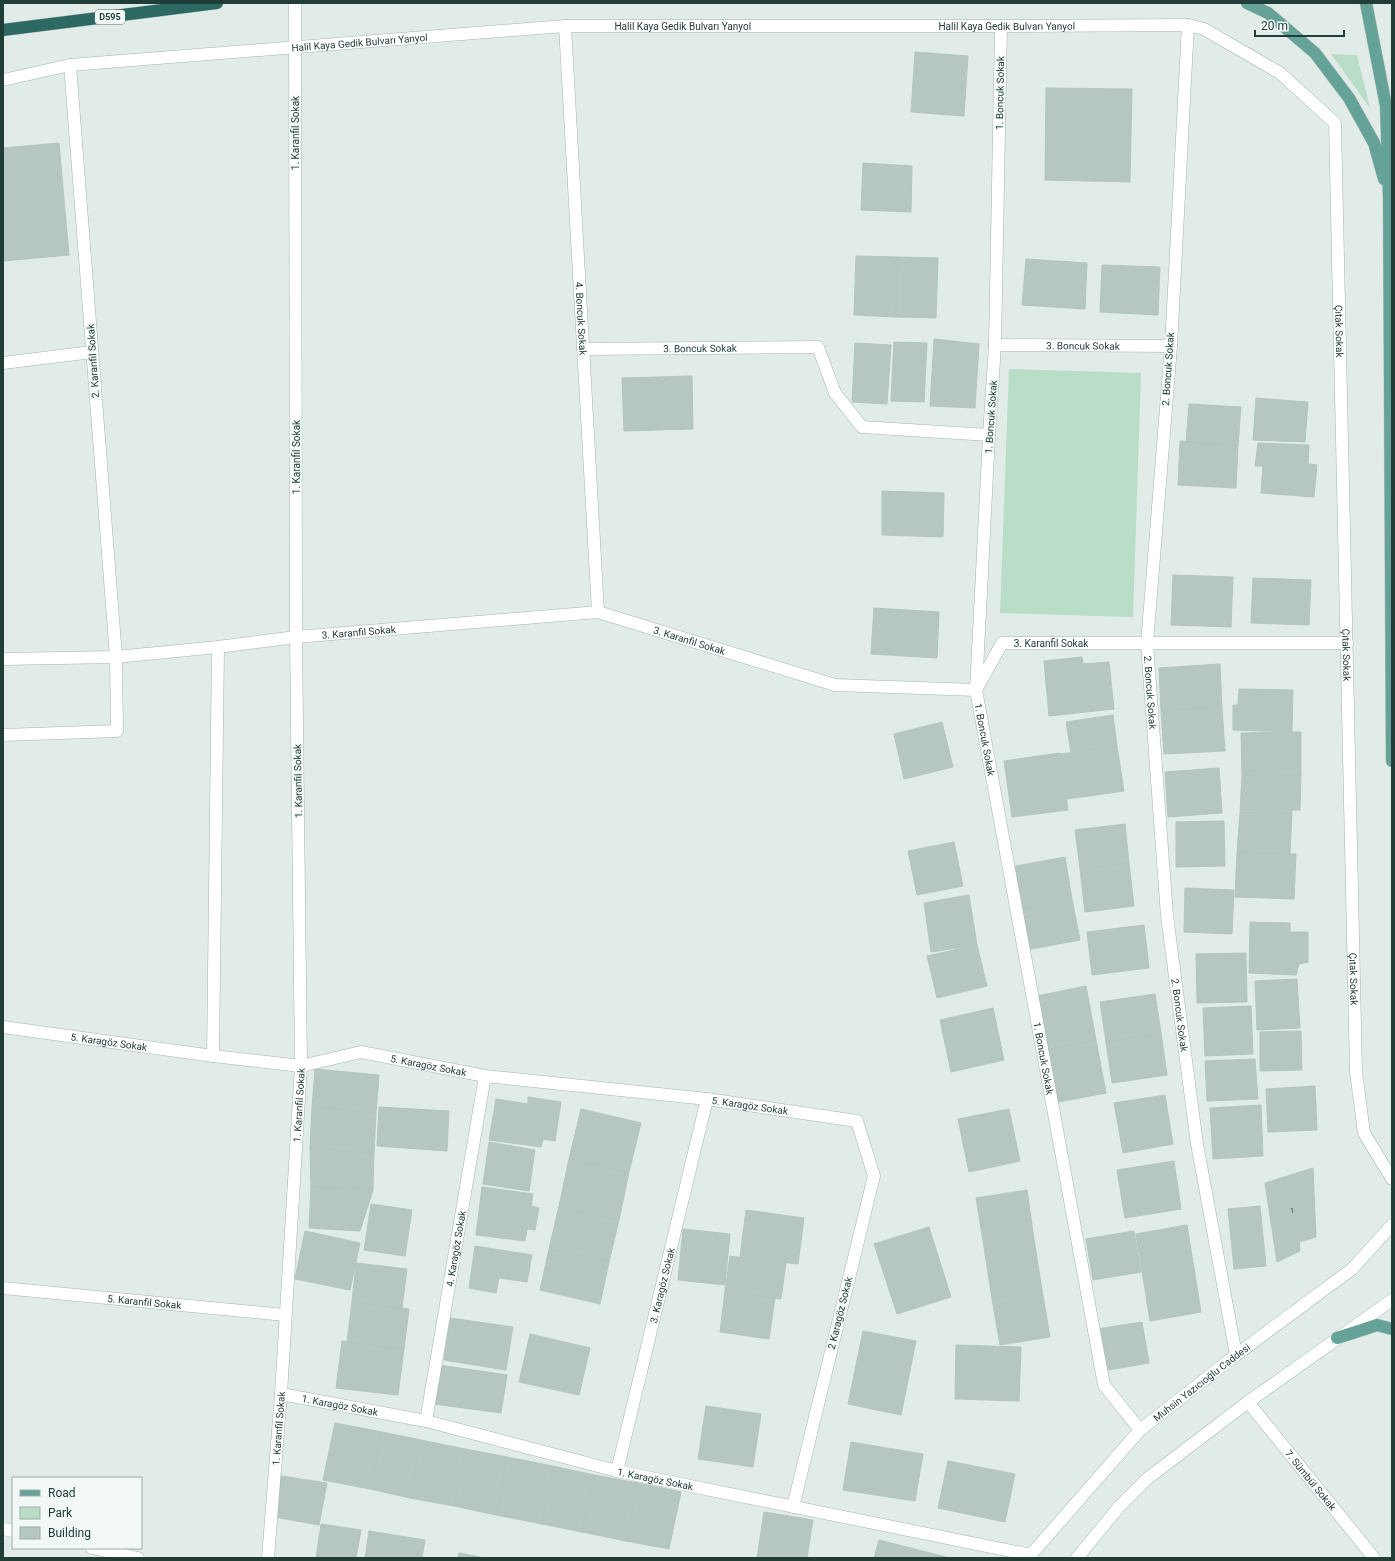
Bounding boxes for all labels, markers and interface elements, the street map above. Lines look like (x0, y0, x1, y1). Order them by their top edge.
road number: D595 (95, 10, 125, 24)
scale bar (1255, 12, 1344, 38)
text: 20 m (1261, 19, 1288, 33)
street label: Halil Kaya Gedik Bulvarı Yanyol (938, 20, 1075, 32)
street label: Halil Kaya Gedik Bulvarı Yanyol (614, 21, 751, 32)
street label: Halil Kaya Gedik Bulvarı Yanyol (291, 31, 428, 53)
street label: 1. Boncuk Sokak (994, 55, 1006, 130)
street label: 1. Karanfil Sokak (290, 95, 301, 170)
street label: 4. Boncuk Sokak (574, 281, 589, 357)
street label: Çıtak Sokak (1334, 305, 1346, 358)
street label: 2. Karanfil Sokak (85, 323, 101, 398)
street label: 2. Boncuk Sokak (1160, 331, 1176, 406)
street label: 3. Boncuk Sokak (1046, 340, 1121, 351)
street label: 3. Boncuk Sokak (663, 342, 738, 354)
street label: 1. Boncuk Sokak (983, 379, 999, 454)
street label: 1. Karanfil Sokak (291, 419, 302, 494)
street label: 3. Karanfil Sokak (321, 623, 397, 640)
street label: 3. Karanfil Sokak (652, 624, 728, 657)
street label: Çıtak Sokak (1341, 629, 1353, 682)
street label: 3. Karanfil Sokak (1014, 638, 1089, 649)
street label: 2. Boncuk Sokak (1142, 655, 1159, 731)
street label: 1. Boncuk Sokak (973, 702, 997, 778)
street label: 1. Karanfil Sokak (292, 743, 304, 818)
street label: Çıtak Sokak (1348, 953, 1360, 1006)
street label: 2. Boncuk Sokak (1170, 978, 1190, 1053)
street label: 1. Boncuk Sokak (1032, 1021, 1056, 1096)
street label: 5. Karagöz Sokak (70, 1031, 149, 1052)
street label: 5. Karagöz Sokak (390, 1052, 468, 1078)
street label: 1. Karanfil Sokak (291, 1067, 306, 1143)
street label: 5. Karagöz Sokak (711, 1094, 790, 1116)
house number: 1 (1290, 1206, 1294, 1215)
street label: 4. Karagöz Sokak (444, 1209, 468, 1287)
street label: 3. Karagöz Sokak (648, 1246, 677, 1324)
street label: 2 Karagöz Sokak (826, 1275, 855, 1350)
street label: 5. Karanfil Sokak (107, 1293, 183, 1311)
street label: Muhsin Yazıcıoğlu Caddesi (1151, 1341, 1252, 1423)
street label: 1. Karanfil Sokak (270, 1390, 287, 1466)
street label: 1. Karagöz Sokak (301, 1393, 380, 1418)
street label: 7. Sümbül Sokak (1283, 1447, 1339, 1513)
street label: 1. Karagöz Sokak (616, 1466, 695, 1492)
legend (12, 1477, 142, 1549)
text: Road (48, 1486, 76, 1500)
text: Park (48, 1506, 73, 1520)
text: Building (48, 1526, 91, 1540)

